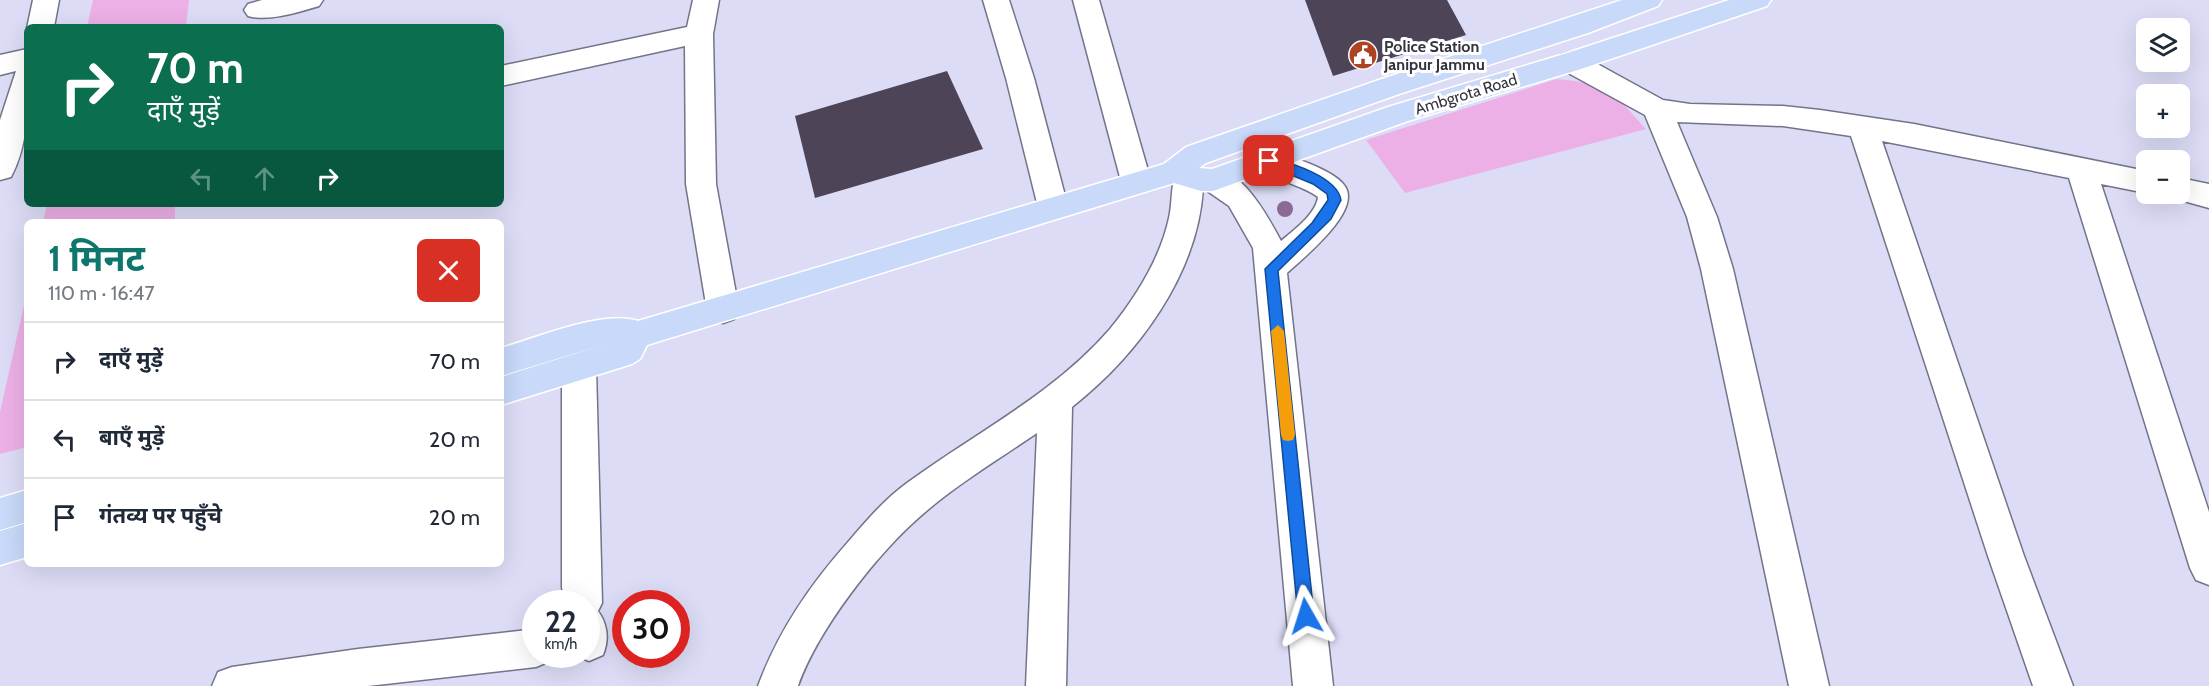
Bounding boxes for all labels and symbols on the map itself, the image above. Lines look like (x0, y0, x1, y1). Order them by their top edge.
place label: Police Station Janipur Jammu (1383, 37, 1485, 74)
public building icon: Police Station Janipur Jammu (1347, 39, 1379, 71)
street label: Ambgrota Road (1413, 69, 1519, 119)
pin (1243, 135, 1294, 186)
position arrow (1274, 584, 1338, 648)
speed limit sign: 30 (612, 590, 690, 668)

